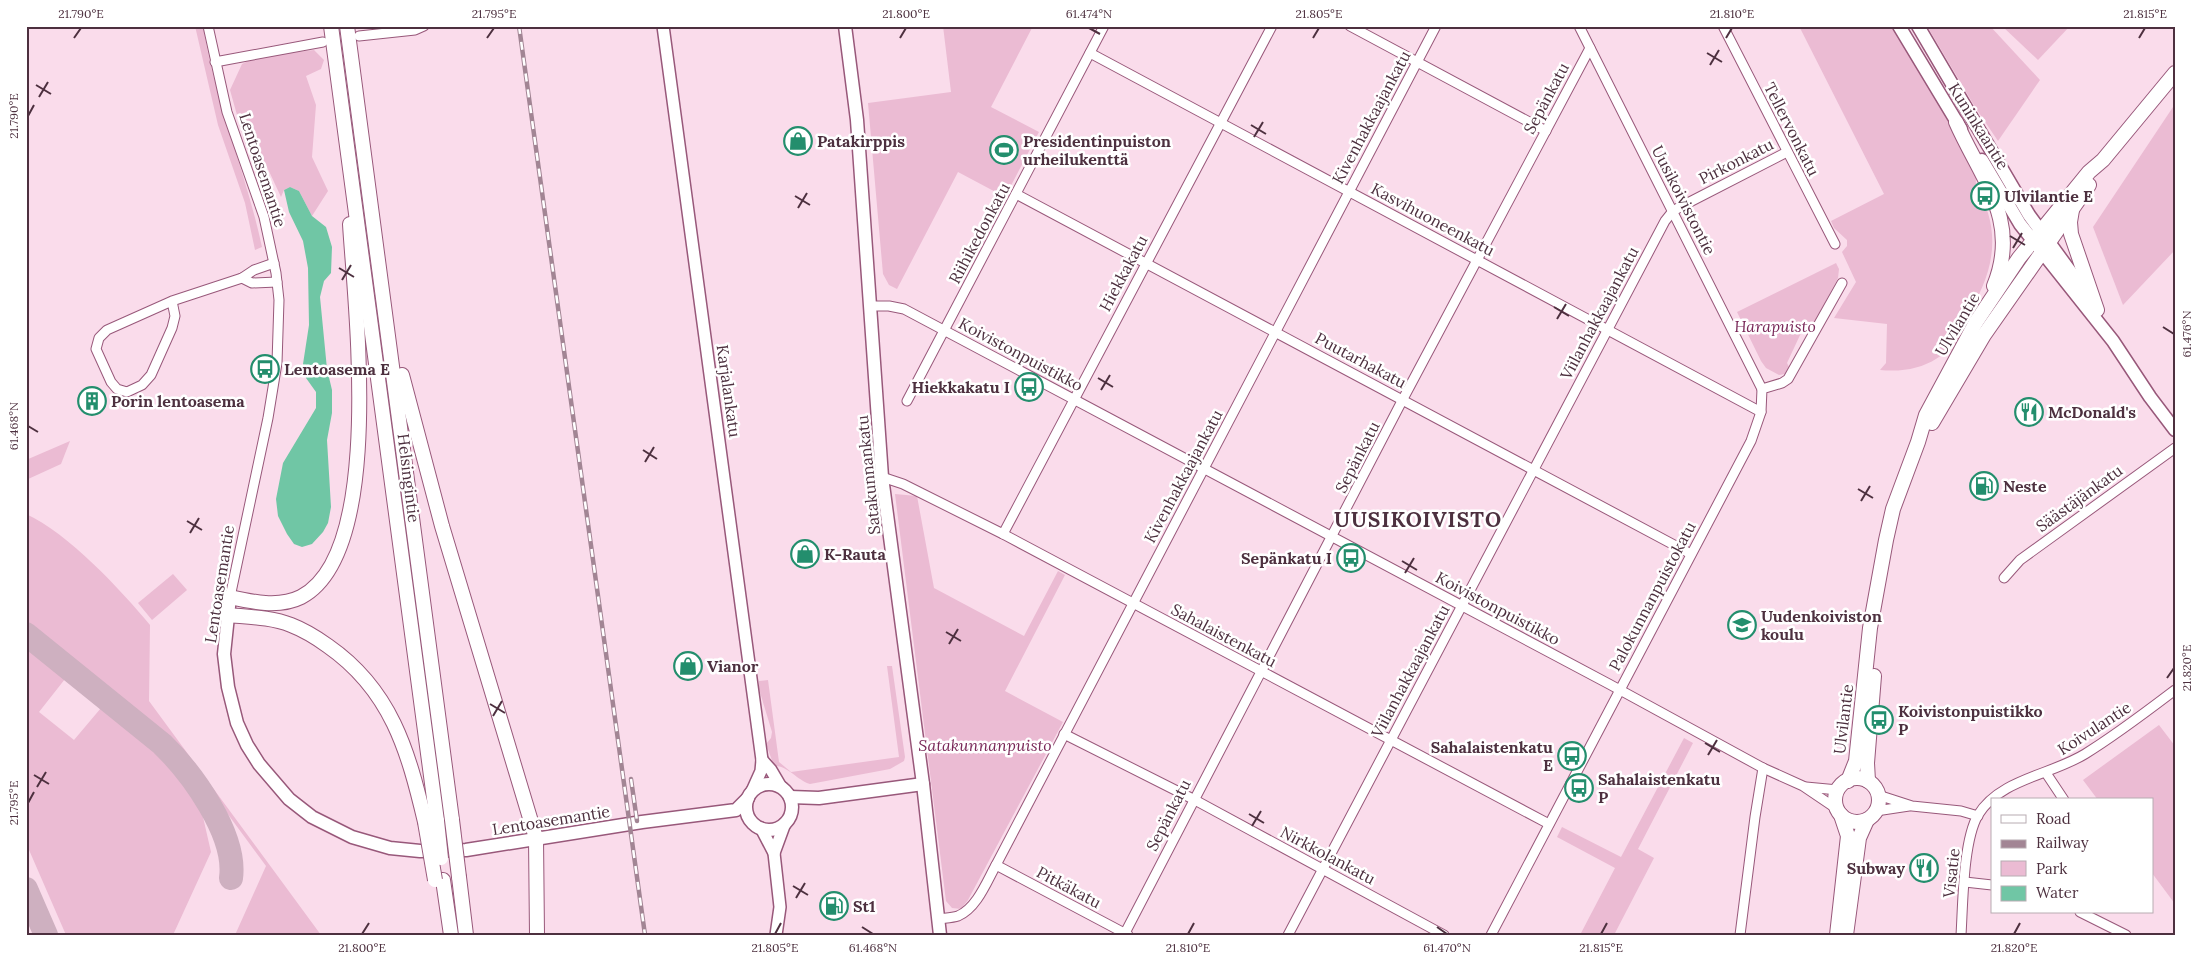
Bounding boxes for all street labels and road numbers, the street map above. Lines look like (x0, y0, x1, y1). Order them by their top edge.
street label: Kivenhakkaajankatu (1327, 47, 1415, 187)
street label: Sepänkatu (1519, 59, 1573, 137)
street label: Tellervonkatu (1760, 79, 1824, 179)
street label: Kuninkaantie (1944, 79, 2014, 173)
street label: Lentoasemantie (235, 110, 291, 230)
street label: Pirkonkatu (1695, 133, 1777, 188)
street label: Uusikoivistontie (1648, 142, 1720, 258)
street label: Kasvihuoneenkatu (1368, 178, 1498, 260)
street label: Riihikedonkatu (944, 179, 1014, 287)
street label: Hiekkakatu (1095, 231, 1152, 315)
street label: Viilanhakkaajankatu (1555, 243, 1643, 384)
street label: Ulvilantie (1930, 288, 1984, 359)
street label: Koivistonpuistikko (955, 313, 1087, 395)
street label: Puutarhakatu (1312, 328, 1410, 393)
street label: Karjalankatu (713, 343, 745, 439)
street label: Kivenhakkaajankatu (1139, 406, 1227, 546)
street label: Satakunnankatu (852, 414, 884, 536)
street label: Sepänkatu (1330, 417, 1384, 496)
street label: Helsingintie (394, 432, 424, 524)
street label: Säästäjänkatu (2032, 460, 2127, 536)
street label: Palokunnanpuistokatu (1604, 518, 1700, 674)
street label: Lentoasemantie (200, 523, 238, 644)
street label: Koivistonpuistikko (1432, 567, 1564, 649)
street label: Sahalaistenkatu (1168, 599, 1281, 671)
street label: Viilanhakkaajankatu (1366, 601, 1454, 742)
street label: Ulvilantie (1829, 683, 1857, 755)
street label: Koivulantie (2053, 697, 2135, 759)
street label: Sepänkatu (1141, 775, 1195, 854)
street label: Lentoasemantie (491, 801, 612, 839)
street label: Nirkkolankatu (1277, 822, 1379, 889)
street label: Visatie (1938, 847, 1964, 900)
street label: Pitkäkatu (1033, 862, 1105, 912)

